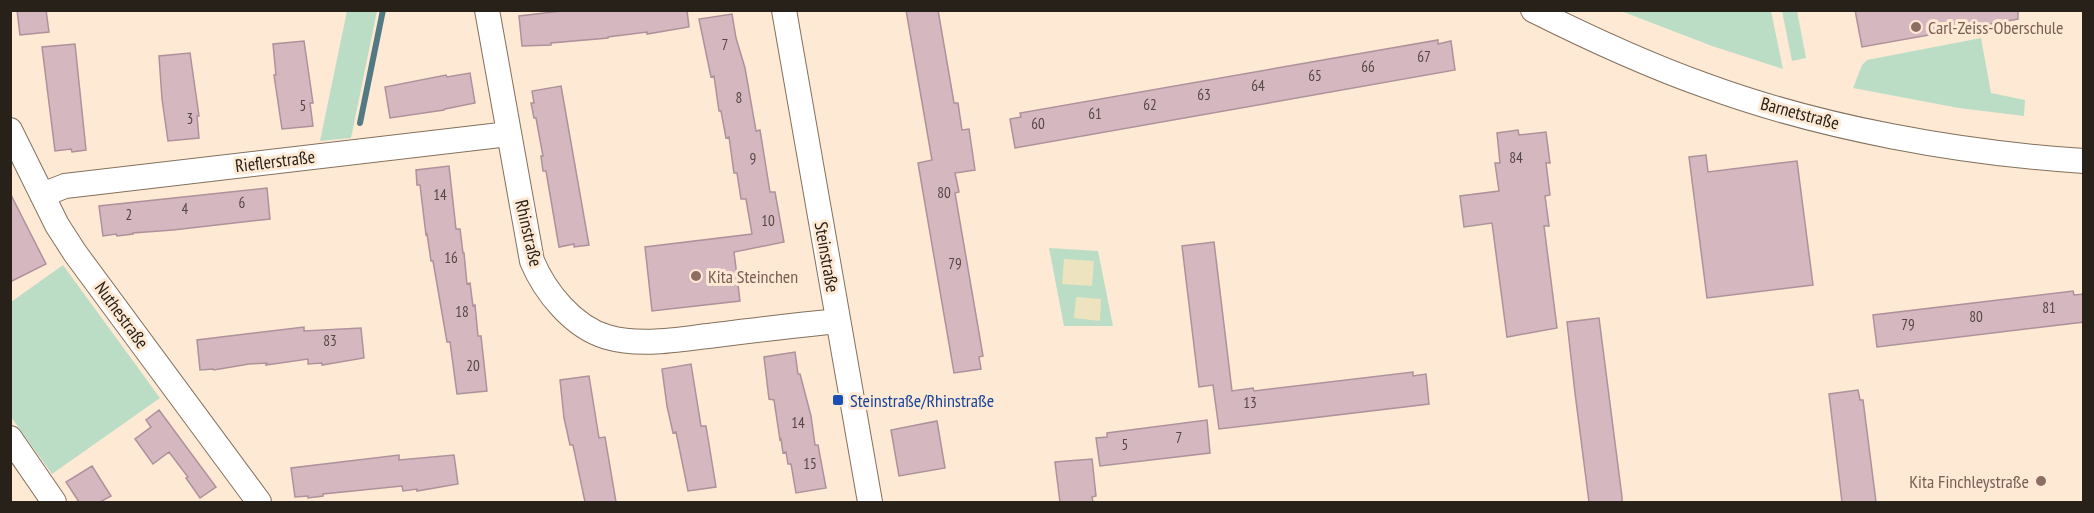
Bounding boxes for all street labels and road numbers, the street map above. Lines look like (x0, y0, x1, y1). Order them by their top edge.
street label: Barnetstraße (1758, 92, 1842, 134)
street label: Rieflerstraße (234, 145, 316, 177)
street label: Rhinstraße (510, 197, 548, 269)
street label: Steinstraße (809, 220, 845, 294)
street label: Nuthestraße (90, 277, 154, 353)

